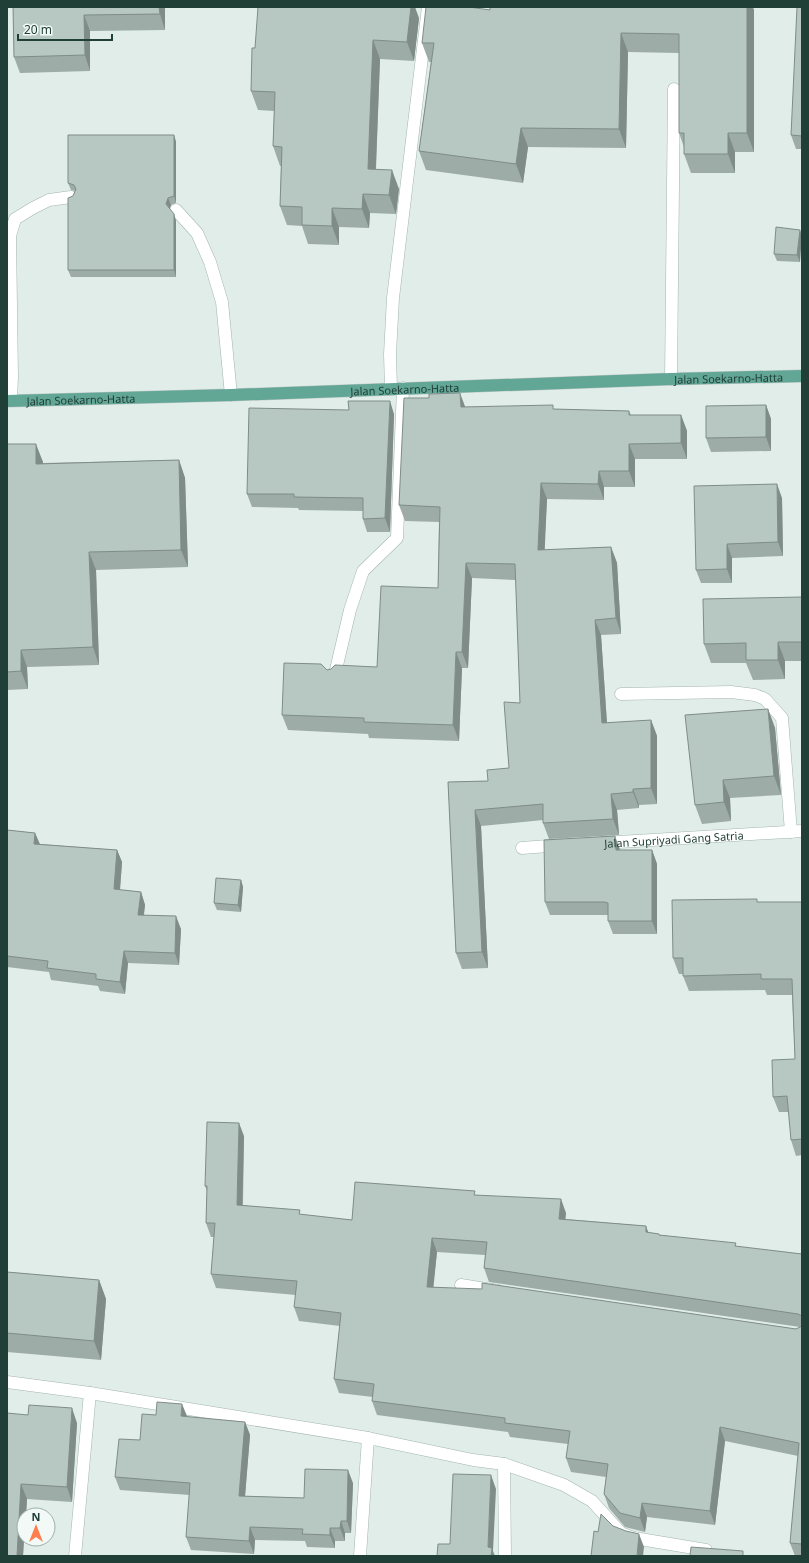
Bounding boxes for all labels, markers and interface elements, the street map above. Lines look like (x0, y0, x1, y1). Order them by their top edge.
scale bar (18, 16, 112, 42)
text: 20 m (24, 21, 52, 38)
street label: Jalan Soekarno-Hatta (673, 369, 783, 386)
street label: Jalan Soekarno-Hatta (349, 379, 459, 398)
street label: Jalan Soekarno-Hatta (25, 390, 136, 408)
street label: Jalan Supriyadi Gang Satria (603, 827, 744, 850)
north arrow (16, 1507, 56, 1547)
text: N (32, 1509, 40, 1524)

